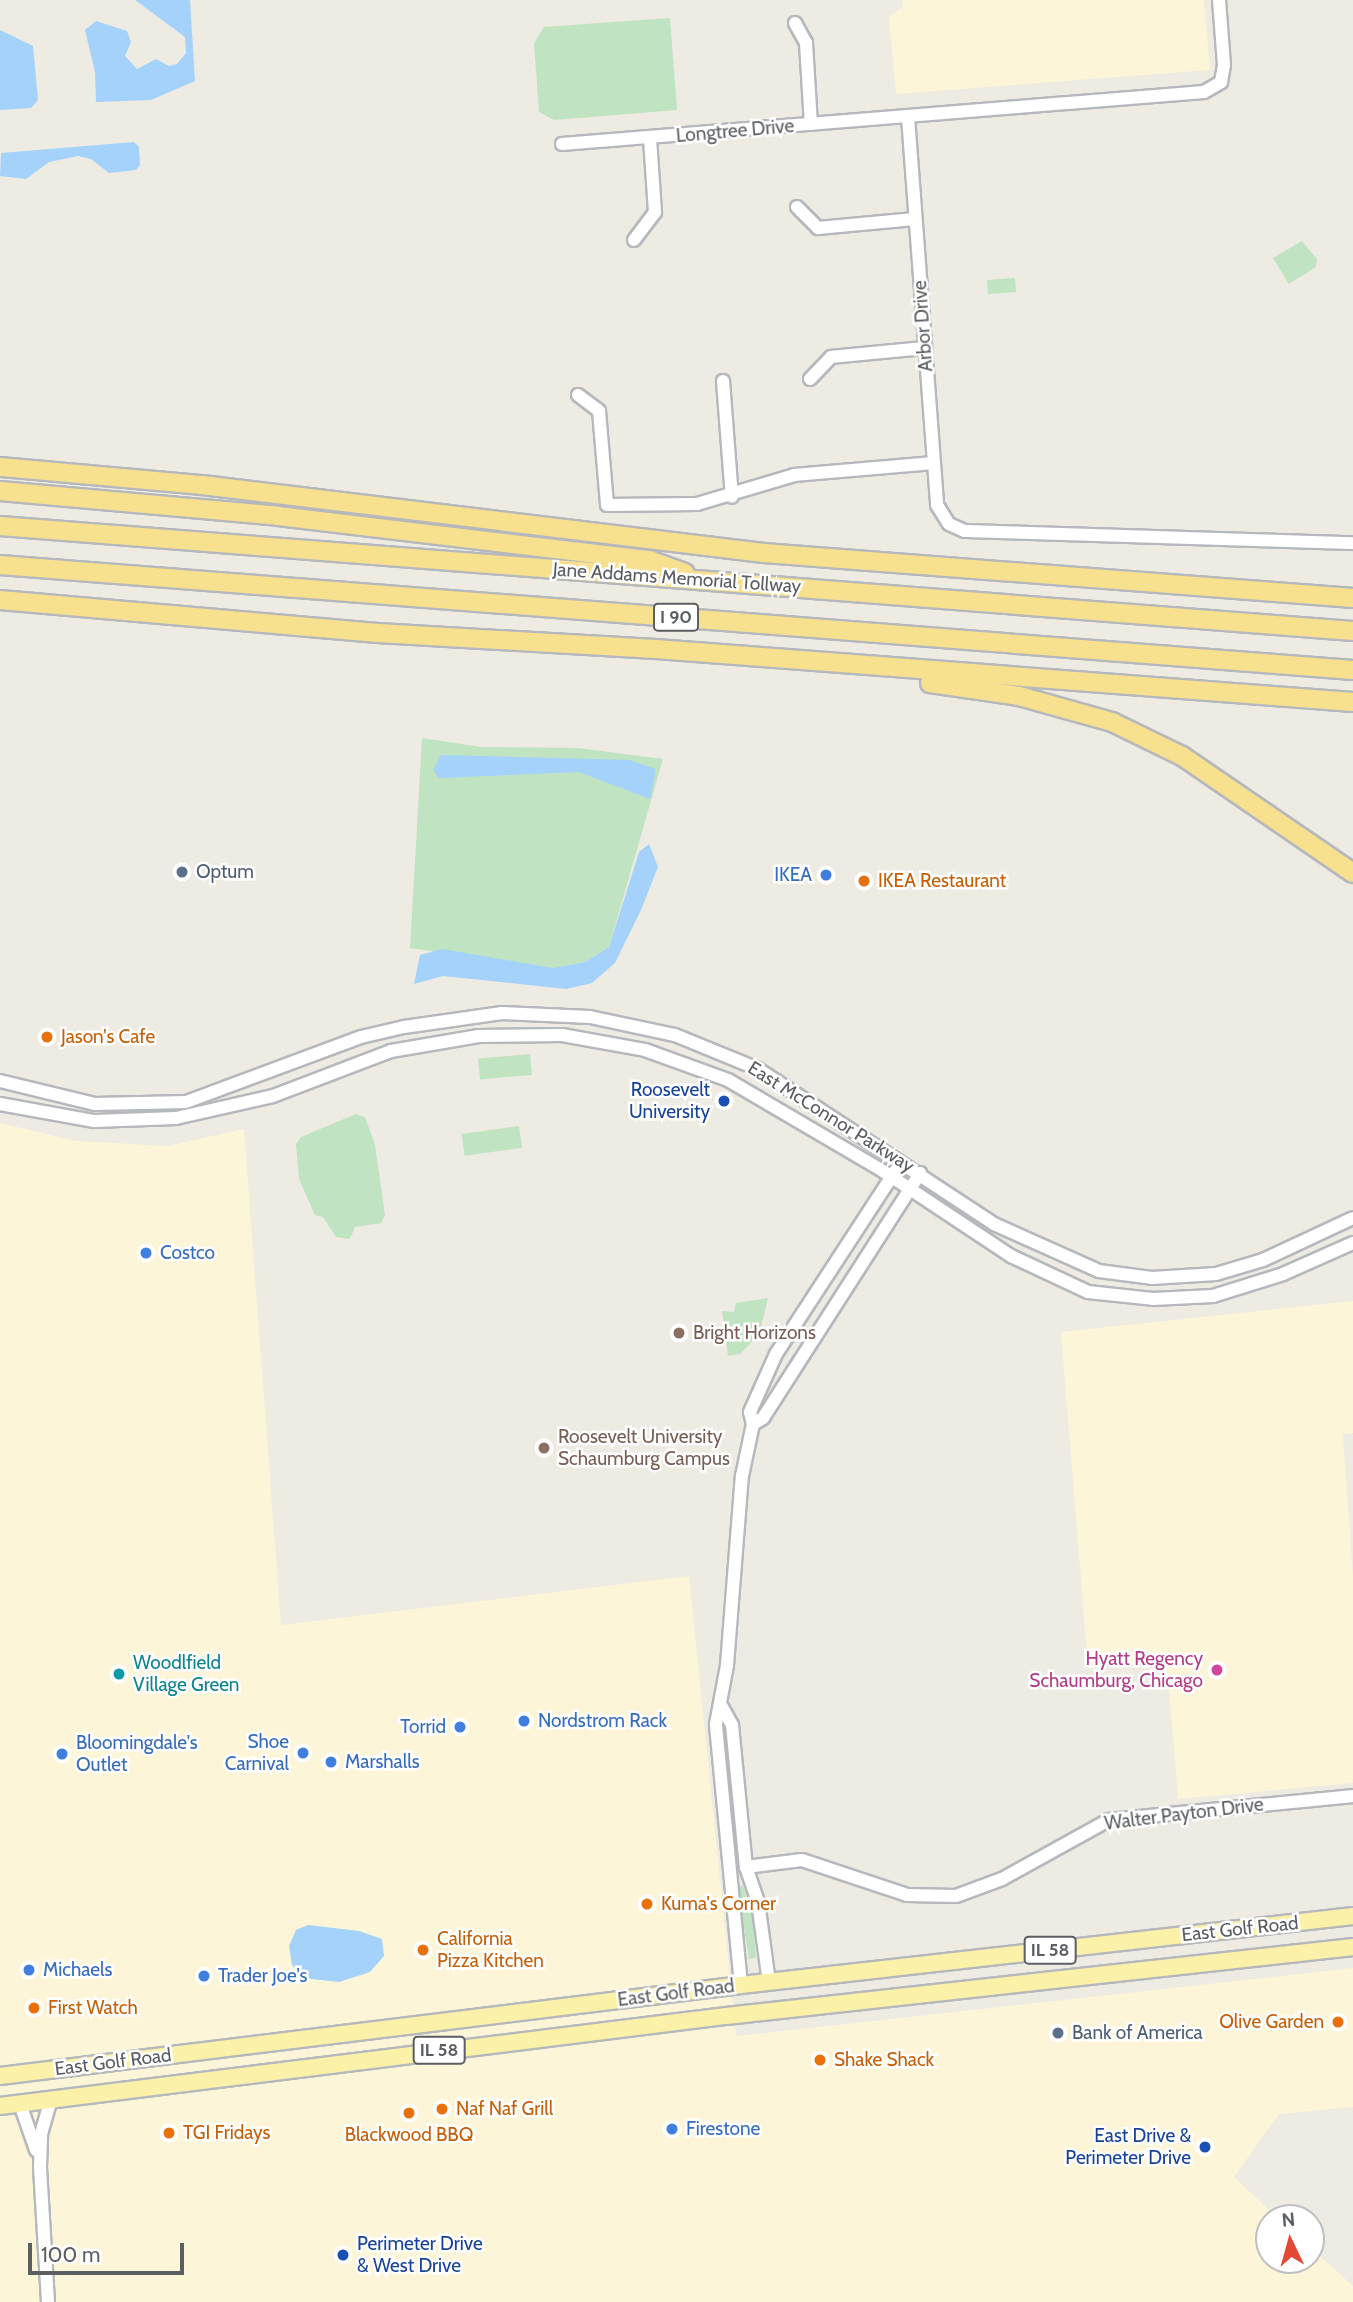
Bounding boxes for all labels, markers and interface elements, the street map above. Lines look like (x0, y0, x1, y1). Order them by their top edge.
street label: Longtree Drive (675, 114, 795, 148)
street label: Arbor Drive (908, 280, 938, 372)
street label: Jane Addams Memorial Tollway (552, 558, 802, 598)
road number: I 90 (652, 602, 700, 632)
place label: Optum (196, 861, 254, 883)
marker: Optum (174, 864, 190, 880)
place label: IKEA (774, 864, 812, 886)
marker: IKEA (818, 867, 834, 883)
place label: IKEA Restaurant (878, 870, 1006, 892)
marker: IKEA Restaurant (856, 873, 872, 889)
place label: Jason's Cafe (61, 1026, 155, 1048)
marker: Jason's Cafe (39, 1029, 55, 1045)
street label: East McConnor Parkway (744, 1056, 918, 1178)
place label: Roosevelt University (629, 1079, 710, 1123)
marker: Roosevelt University (716, 1093, 732, 1109)
place label: Costco (160, 1242, 215, 1264)
marker: Costco (138, 1245, 154, 1261)
place label: Bright Horizons (693, 1322, 816, 1344)
marker: Bright Horizons (671, 1325, 687, 1341)
place label: Roosevelt University Schaumburg Campus (558, 1426, 730, 1470)
marker: Roosevelt University Schaumburg Campus (536, 1440, 552, 1456)
place label: Hyatt Regency Schaumburg, Chicago (1029, 1648, 1203, 1692)
place label: Woodlfield Village Green (133, 1652, 239, 1696)
marker: Hyatt Regency Schaumburg, Chicago (1209, 1662, 1225, 1678)
marker: Woodlfield Village Green (111, 1666, 127, 1682)
place label: Nordstrom Rack (538, 1710, 667, 1732)
marker: Nordstrom Rack (516, 1713, 532, 1729)
place label: Torrid (400, 1716, 446, 1738)
marker: Torrid (452, 1719, 468, 1735)
place label: Shoe Carnival (225, 1731, 289, 1775)
place label: Bloomingdale's Outlet (76, 1732, 198, 1776)
marker: Shoe Carnival (295, 1745, 311, 1761)
marker: Bloomingdale's Outlet (54, 1746, 70, 1762)
place label: Marshalls (345, 1751, 420, 1773)
marker: Marshalls (323, 1754, 339, 1770)
street label: Walter Payton Drive (1103, 1793, 1265, 1835)
place label: Kuma's Corner (661, 1893, 776, 1915)
marker: Kuma's Corner (639, 1896, 655, 1912)
street label: East Golf Road (1180, 1912, 1300, 1946)
place label: California Pizza Kitchen (437, 1928, 544, 1972)
road number: IL 58 (1022, 1936, 1078, 1964)
marker: California Pizza Kitchen (415, 1942, 431, 1958)
place label: Michaels (43, 1959, 112, 1981)
marker: Michaels (21, 1962, 37, 1978)
place label: Trader Joe's (218, 1965, 307, 1987)
marker: Trader Joe's (196, 1968, 212, 1984)
street label: East Golf Road (616, 1975, 736, 2011)
place label: First Watch (48, 1997, 138, 2019)
marker: First Watch (26, 2000, 42, 2016)
place label: Olive Garden (1219, 2011, 1324, 2033)
marker: Olive Garden (1330, 2014, 1346, 2030)
place label: Bank of America (1072, 2022, 1203, 2044)
marker: Bank of America (1050, 2025, 1066, 2041)
road number: IL 58 (411, 2036, 467, 2064)
street label: East Golf Road (53, 2044, 173, 2080)
place label: Shake Shack (834, 2049, 934, 2071)
marker: Shake Shack (812, 2052, 828, 2068)
place label: Naf Naf Grill (456, 2098, 553, 2120)
marker: Naf Naf Grill (434, 2101, 450, 2117)
marker: Blackwood BBQ (401, 2105, 417, 2121)
place label: Firestone (686, 2118, 760, 2140)
marker: Firestone (664, 2121, 680, 2137)
place label: TGI Fridays (183, 2122, 270, 2144)
place label: Blackwood BBQ (345, 2124, 473, 2146)
marker: TGI Fridays (161, 2125, 177, 2141)
place label: East Drive & Perimeter Drive (1065, 2125, 1191, 2169)
marker: East Drive & Perimeter Drive (1197, 2139, 1213, 2155)
north arrow (1255, 2204, 1325, 2274)
text: N (1281, 2208, 1296, 2232)
scale bar (32, 2228, 187, 2272)
place label: Perimeter Drive & West Drive (357, 2233, 483, 2277)
text: 100 m (41, 2242, 100, 2267)
marker: Perimeter Drive & West Drive (335, 2247, 351, 2263)

